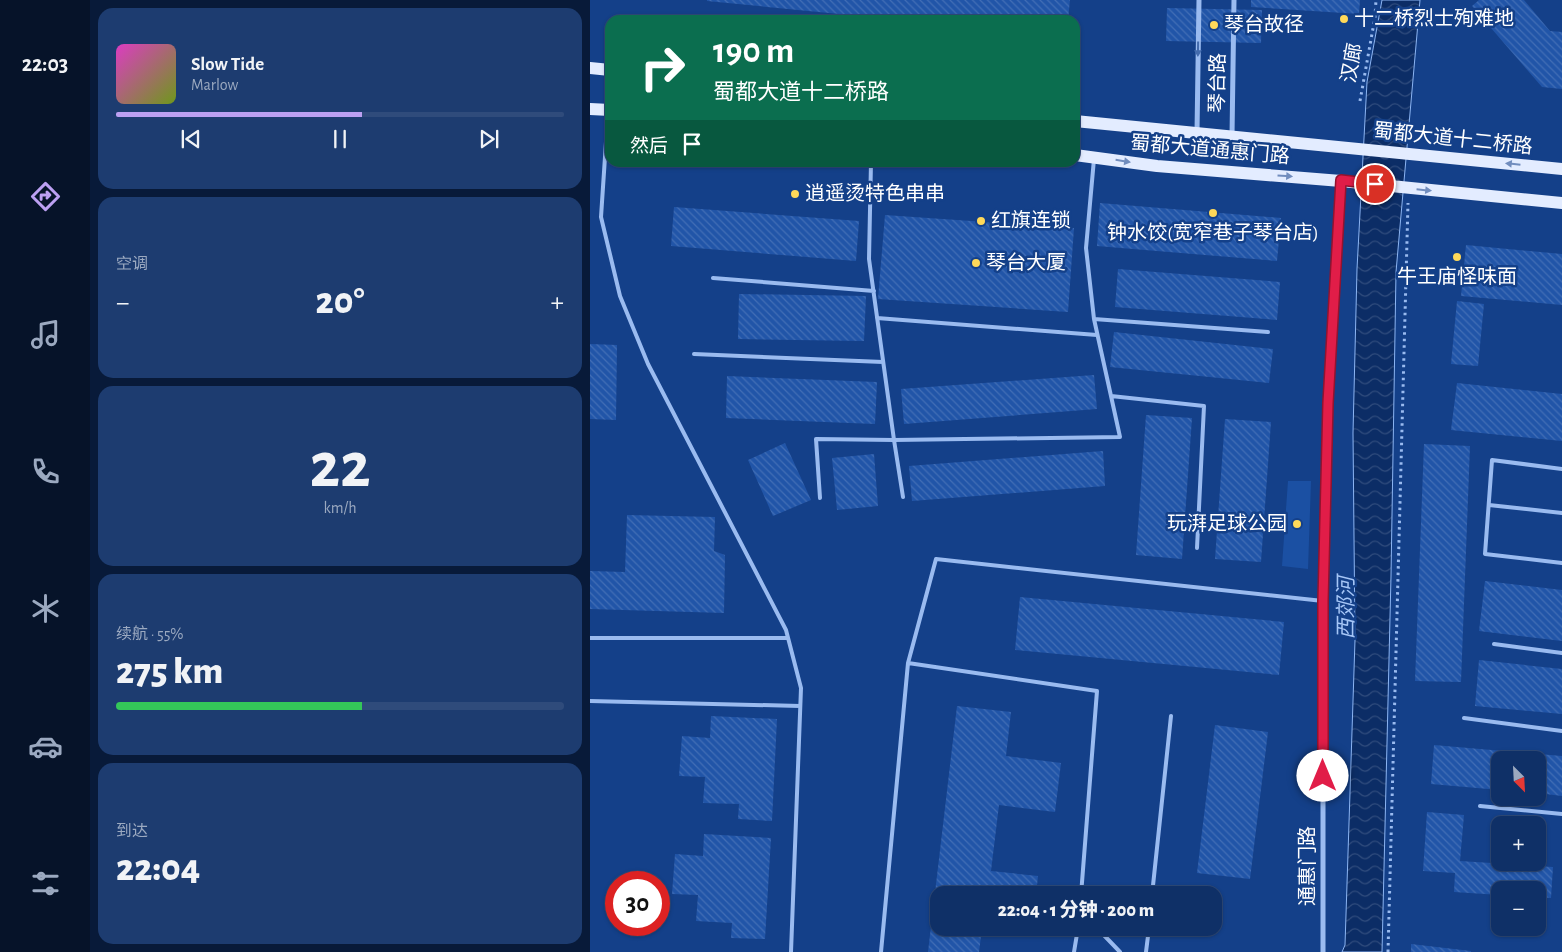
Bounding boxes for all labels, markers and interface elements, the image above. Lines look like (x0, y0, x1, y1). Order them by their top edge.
place label: 十二桥烈士殉难地 (1354, 8, 1514, 29)
marker: 十二桥烈士殉难地 (1338, 13, 1350, 25)
place label: 琴台故径 (1224, 14, 1304, 35)
marker: 琴台故径 (1208, 19, 1220, 31)
text: 190 m (713, 34, 794, 69)
icon: right (630, 35, 695, 100)
one-way arrow (1194, 41, 1202, 57)
street label: 汉廊 (1338, 41, 1365, 84)
text: 22:03 (22, 53, 68, 75)
street label: 琴台路 (1206, 53, 1229, 113)
text: Slow Tide (191, 55, 264, 74)
text: Marlow (191, 77, 238, 93)
text: 蜀都大道十二桥路 (713, 81, 889, 103)
street label: 蜀都大道十二桥路 (1372, 120, 1534, 157)
icon: previous (177, 125, 205, 153)
icon: pause (326, 125, 354, 153)
icon: next (475, 125, 503, 153)
icon: arrive (678, 130, 706, 158)
street label: 蜀都大道通惠门路 (1129, 132, 1291, 167)
text: 然后 (630, 137, 668, 156)
one-way arrow (1116, 158, 1132, 166)
one-way arrow (1505, 160, 1521, 168)
pin (1354, 163, 1396, 205)
icon: arrive (1361, 170, 1389, 198)
one-way arrow (1277, 173, 1293, 181)
icon: directions (28, 179, 63, 214)
place label: 逍遥烫特色串串 (805, 183, 945, 204)
one-way arrow (1417, 186, 1433, 194)
marker: 逍遥烫特色串串 (789, 188, 801, 200)
marker: 钟水饺(宽窄巷子琴台店) (1207, 207, 1219, 219)
place label: 红旗连锁 (991, 209, 1071, 231)
marker: 红旗连锁 (975, 215, 987, 227)
place label: 钟水饺(宽窄巷子琴台店) (1107, 221, 1319, 243)
marker: 牛王庙怪味面 (1451, 251, 1463, 263)
place label: 琴台大厦 (986, 252, 1066, 273)
text: 空调 (116, 256, 148, 272)
marker: 琴台大厦 (970, 257, 982, 269)
place label: 牛王庙怪味面 (1397, 266, 1517, 287)
text: 20° (316, 283, 364, 321)
text: − (116, 289, 129, 317)
text: + (551, 289, 564, 317)
icon: music (28, 317, 63, 352)
text: 22 (309, 434, 371, 499)
icon: phone (28, 454, 63, 489)
text: km/h (323, 500, 357, 516)
place label: 玩湃足球公园 (1167, 513, 1287, 534)
marker: 玩湃足球公园 (1291, 518, 1303, 530)
water label: 西郊河 (1335, 573, 1357, 640)
icon: climate (28, 591, 63, 626)
text: 续航 · 55% (116, 626, 184, 642)
text: 275 km (116, 653, 223, 691)
icon: car (28, 729, 63, 764)
position arrow (1296, 749, 1348, 801)
north arrow (1491, 751, 1546, 806)
map controls (1491, 751, 1546, 936)
button: + (1491, 816, 1546, 871)
text: 到达 (116, 823, 148, 839)
street label: 通惠门路 (1297, 826, 1318, 906)
text: 22:04 (116, 850, 200, 888)
icon: filters (28, 866, 63, 901)
speed limit sign: 30 (605, 871, 670, 936)
button: − (1491, 881, 1546, 936)
text: 22:04 · 1 分钟 · 200 m (998, 901, 1154, 920)

